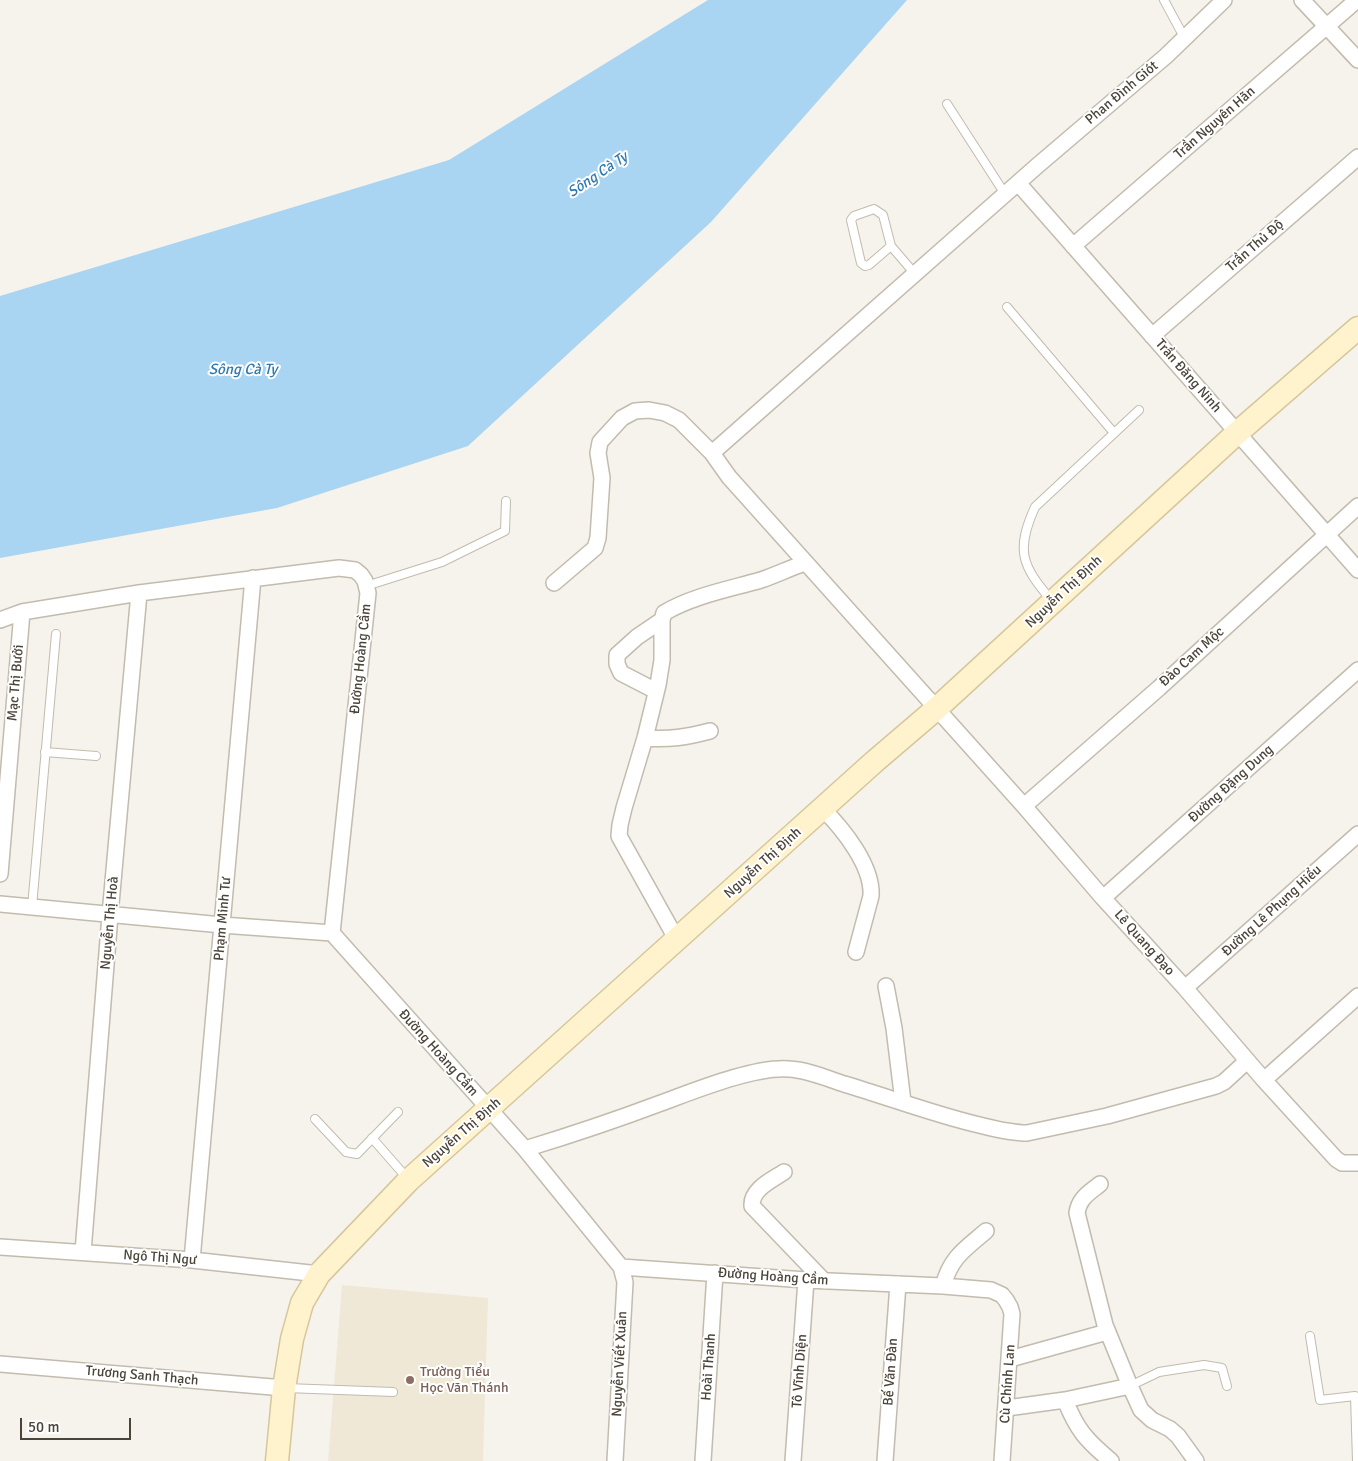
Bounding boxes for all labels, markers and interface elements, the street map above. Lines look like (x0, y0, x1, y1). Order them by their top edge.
street label: Phan Đình Giót (1082, 58, 1162, 128)
street label: Trần Nguyên Hãn (1171, 83, 1259, 163)
water label: Sông Cà Ty (564, 148, 632, 202)
street label: Trần Thủ Độ (1223, 216, 1287, 276)
street label: Trần Đăng Ninh (1151, 336, 1225, 416)
water label: Sông Cà Ty (209, 361, 277, 379)
street label: Nguyễn Thị Định (1022, 552, 1106, 632)
street label: Đường Hoàng Cầm (347, 603, 375, 715)
street label: Đào Cam Mộc (1156, 624, 1228, 690)
street label: Mạc Thị Bưởi (4, 644, 28, 722)
street label: Đường Đặng Dung (1185, 741, 1277, 827)
street label: Nguyễn Thị Định (721, 824, 805, 902)
street label: Đường Lê Phụng Hiểu (1219, 862, 1325, 960)
street label: Nguyễn Thị Hoà (98, 876, 122, 970)
street label: Phạm Minh Tư (211, 876, 235, 962)
street label: Lê Quang Đạo (1110, 907, 1178, 979)
street label: Đường Hoàng Cầm (395, 1006, 481, 1100)
street label: Nguyễn Thị Định (419, 1094, 505, 1172)
street label: Ngô Thị Ngư (123, 1247, 197, 1269)
street label: Đường Hoàng Cầm (717, 1265, 829, 1289)
street label: Nguyễn Viết Xuân (609, 1311, 631, 1417)
street label: Hoài Thanh (698, 1333, 720, 1401)
street label: Tô Vĩnh Diện (789, 1333, 811, 1409)
street label: Bế Văn Đàn (880, 1338, 902, 1406)
street label: Cù Chính Lan (997, 1344, 1019, 1424)
street label: Trương Sanh Thạch (85, 1363, 199, 1389)
place label: Trường Tiểu Học Văn Thánh (420, 1364, 509, 1396)
marker: Trường Tiểu Học Văn Thánh (404, 1374, 416, 1386)
scale bar (22, 1408, 134, 1440)
text: 50 m (28, 1418, 59, 1436)

